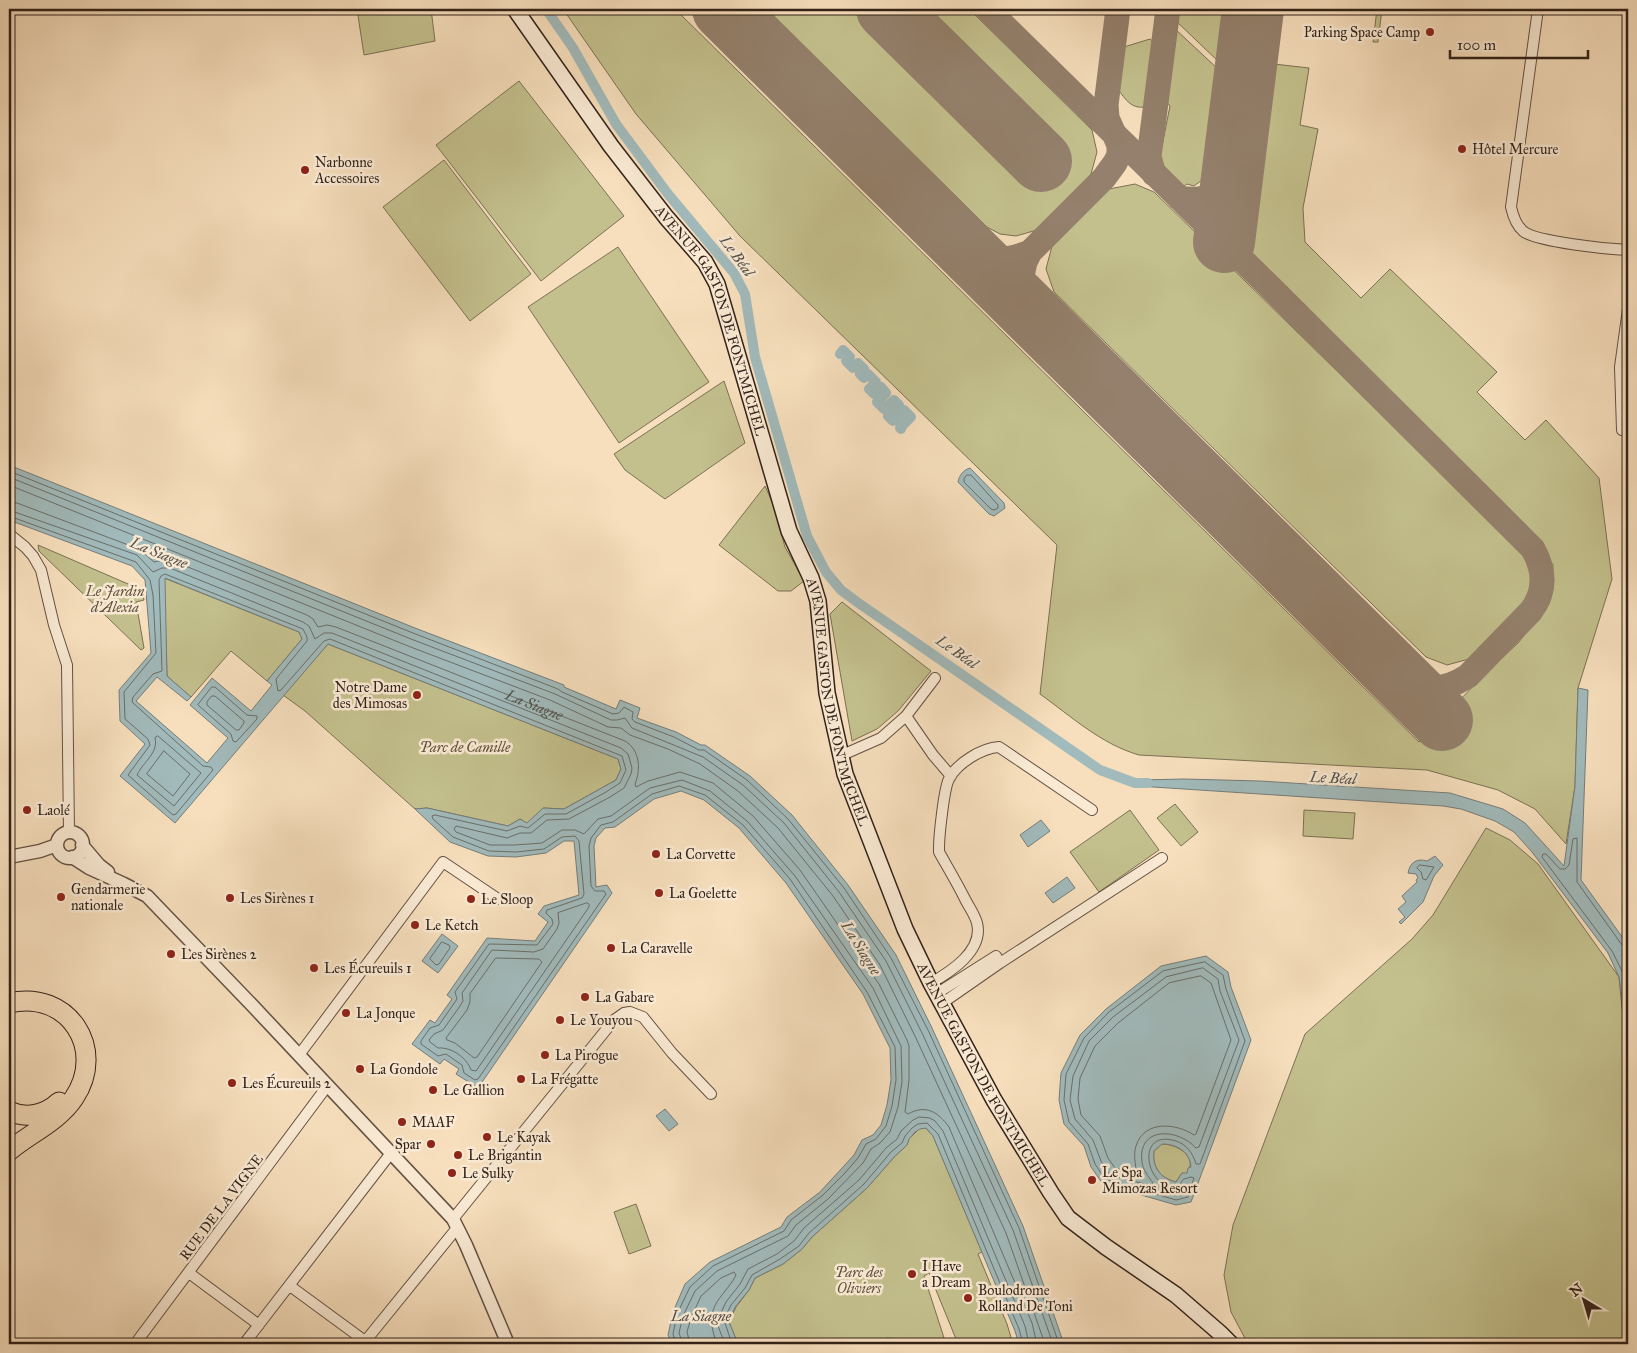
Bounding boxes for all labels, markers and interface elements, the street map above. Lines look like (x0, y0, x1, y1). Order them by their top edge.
place label: Parking Space Camp (1304, 24, 1420, 41)
marker: Parking Space Camp (1424, 26, 1436, 38)
scale bar (1450, 28, 1587, 60)
text: 100 m (1457, 36, 1497, 54)
place label: Hôtel Mercure (1472, 141, 1559, 158)
marker: Hôtel Mercure (1456, 143, 1468, 155)
place label: Narbonne Accessoires (314, 154, 379, 187)
marker: Narbonne Accessoires (299, 164, 311, 176)
street label: AVENUE GASTON DE FONTMICHEL (651, 202, 769, 438)
water label: Le Béal (715, 231, 759, 282)
water label: La Siagne (127, 533, 191, 573)
street label: AVENUE GASTON DE FONTMICHEL (802, 575, 872, 829)
park label: Le Jardin d'Alexia (85, 583, 145, 616)
water label: Le Béal (932, 631, 983, 674)
place label: Notre Dame des Mimosas (333, 679, 407, 712)
water label: La Siagne (502, 685, 566, 725)
marker: Notre Dame des Mimosas (411, 689, 423, 701)
park label: Parc de Camille (420, 739, 511, 756)
water label: Le Béal (1308, 768, 1359, 788)
place label: Laolé (37, 802, 70, 819)
marker: Laolé (21, 804, 33, 816)
place label: La Corvette (666, 846, 736, 863)
marker: La Corvette (650, 848, 662, 860)
place label: Gendarmerie nationale (71, 881, 145, 914)
place label: La Goelette (669, 885, 737, 902)
marker: La Goelette (653, 887, 665, 899)
place label: Les Sirènes 1 (240, 890, 315, 907)
marker: Gendarmerie nationale (55, 891, 67, 903)
place label: Le Sloop (481, 891, 533, 908)
marker: Les Sirènes 1 (224, 892, 236, 904)
marker: Le Sloop (465, 893, 477, 905)
place label: Le Ketch (425, 917, 479, 934)
water label: La Siagne (837, 917, 885, 979)
marker: Le Ketch (409, 919, 421, 931)
place label: La Caravelle (621, 940, 693, 957)
marker: La Caravelle (605, 942, 617, 954)
place label: Les Sirènes 2 (181, 946, 257, 963)
marker: Les Sirènes 2 (165, 948, 177, 960)
place label: Les Écureuils 1 (324, 958, 412, 977)
street label: AVENUE GASTON DE FONTMICHEL (913, 959, 1053, 1190)
marker: Les Écureuils 1 (308, 962, 320, 974)
place label: La Gabare (595, 989, 654, 1006)
marker: La Gabare (579, 991, 591, 1003)
place label: La Jonque (356, 1005, 415, 1023)
marker: La Jonque (340, 1007, 352, 1019)
place label: Le Youyou (570, 1012, 633, 1029)
marker: Le Youyou (554, 1014, 566, 1026)
place label: La Pirogue (555, 1047, 619, 1064)
marker: La Pirogue (539, 1049, 551, 1061)
place label: La Gondole (370, 1061, 438, 1078)
marker: La Gondole (354, 1063, 366, 1075)
place label: La Frégatte (531, 1071, 598, 1088)
place label: Les Écureuils 2 (242, 1073, 331, 1092)
marker: La Frégatte (515, 1073, 527, 1085)
marker: Les Écureuils 2 (226, 1077, 238, 1089)
place label: Le Gallion (443, 1082, 505, 1099)
marker: Le Gallion (427, 1084, 439, 1096)
place label: MAAF (412, 1114, 454, 1131)
marker: MAAF (396, 1116, 408, 1128)
place label: Le Kayak (497, 1129, 551, 1146)
marker: Le Kayak (481, 1131, 493, 1143)
place label: Spar (395, 1136, 422, 1153)
marker: Spar (425, 1138, 437, 1150)
place label: Le Brigantin (468, 1147, 542, 1164)
marker: Le Brigantin (452, 1149, 464, 1161)
street label: RUE DE LA VIGNE (176, 1151, 267, 1264)
place label: Le Spa Mimozas Resort (1102, 1164, 1198, 1197)
place label: Le Sulky (462, 1165, 514, 1182)
marker: Le Sulky (446, 1167, 458, 1179)
marker: Le Spa Mimozas Resort (1086, 1174, 1098, 1186)
place label: I Have a Dream (922, 1258, 971, 1291)
park label: Parc des Oliviers (835, 1264, 884, 1297)
marker: I Have a Dream (906, 1268, 918, 1280)
north arrow (1560, 1276, 1610, 1326)
text: N (1566, 1280, 1586, 1301)
place label: Boulodrome Rolland De Toni (978, 1282, 1073, 1315)
marker: Boulodrome Rolland De Toni (962, 1292, 974, 1304)
water label: La Siagne (670, 1307, 732, 1325)

